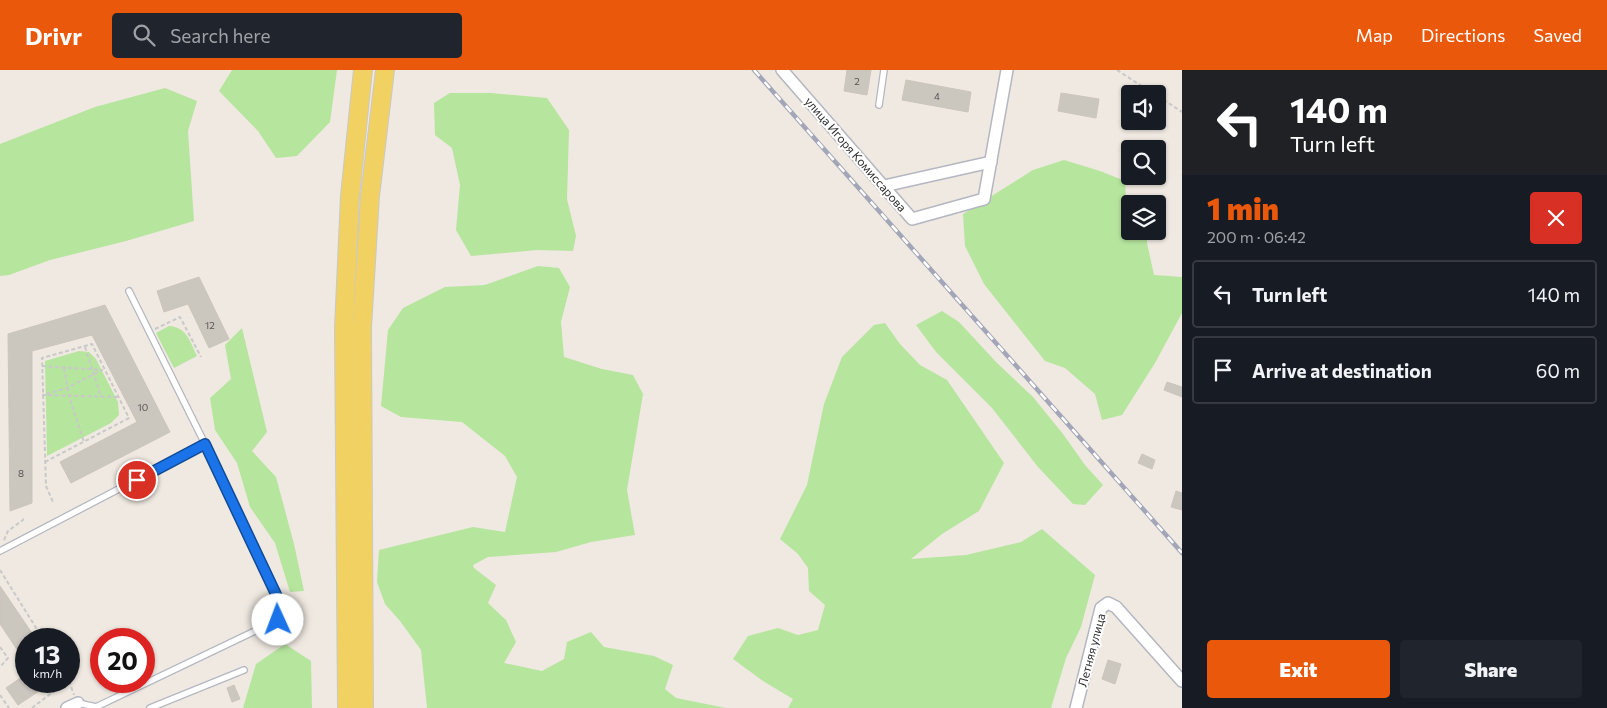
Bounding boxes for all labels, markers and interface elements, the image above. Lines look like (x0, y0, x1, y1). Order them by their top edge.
search box (112, 13, 462, 58)
text: Drivr (25, 21, 82, 50)
icon: search (130, 21, 158, 49)
text: Search here (170, 24, 271, 47)
text: Map (1356, 24, 1393, 46)
text: Directions (1421, 24, 1505, 46)
text: Saved (1533, 24, 1582, 46)
house number: 2 (854, 75, 860, 87)
map controls (1121, 85, 1166, 240)
button: sound (1121, 85, 1166, 130)
text: 140 m (1290, 87, 1388, 130)
house number: 4 (934, 90, 940, 102)
icon: left (1207, 90, 1272, 155)
street label: улица Игоря Комиссарова (802, 94, 910, 214)
text: Turn left (1290, 130, 1375, 157)
button: search (1121, 140, 1166, 185)
text: 1 min (1207, 189, 1279, 226)
button: close (1530, 192, 1582, 244)
button: layers (1121, 195, 1166, 240)
text: 200 m · 06:42 (1207, 227, 1306, 246)
icon: left (1209, 280, 1237, 308)
text: Turn left (1252, 283, 1327, 306)
text: 140 m (1528, 283, 1580, 306)
house number: 12 (205, 319, 215, 331)
icon: arrive (1209, 356, 1237, 384)
text: Arrive at destination (1252, 359, 1432, 382)
text: 60 m (1536, 359, 1580, 382)
house number: 10 (138, 401, 148, 413)
pin (116, 459, 158, 501)
icon: arrive (123, 466, 151, 494)
house number: 8 (18, 467, 24, 479)
position arrow (251, 593, 303, 645)
street label: Летняя улица (1074, 612, 1108, 688)
speed limit sign: 20 (90, 628, 155, 693)
text: 13 (35, 639, 60, 669)
button: Exit (1207, 640, 1390, 698)
button: Share (1400, 640, 1582, 698)
text: km/h (33, 666, 62, 680)

